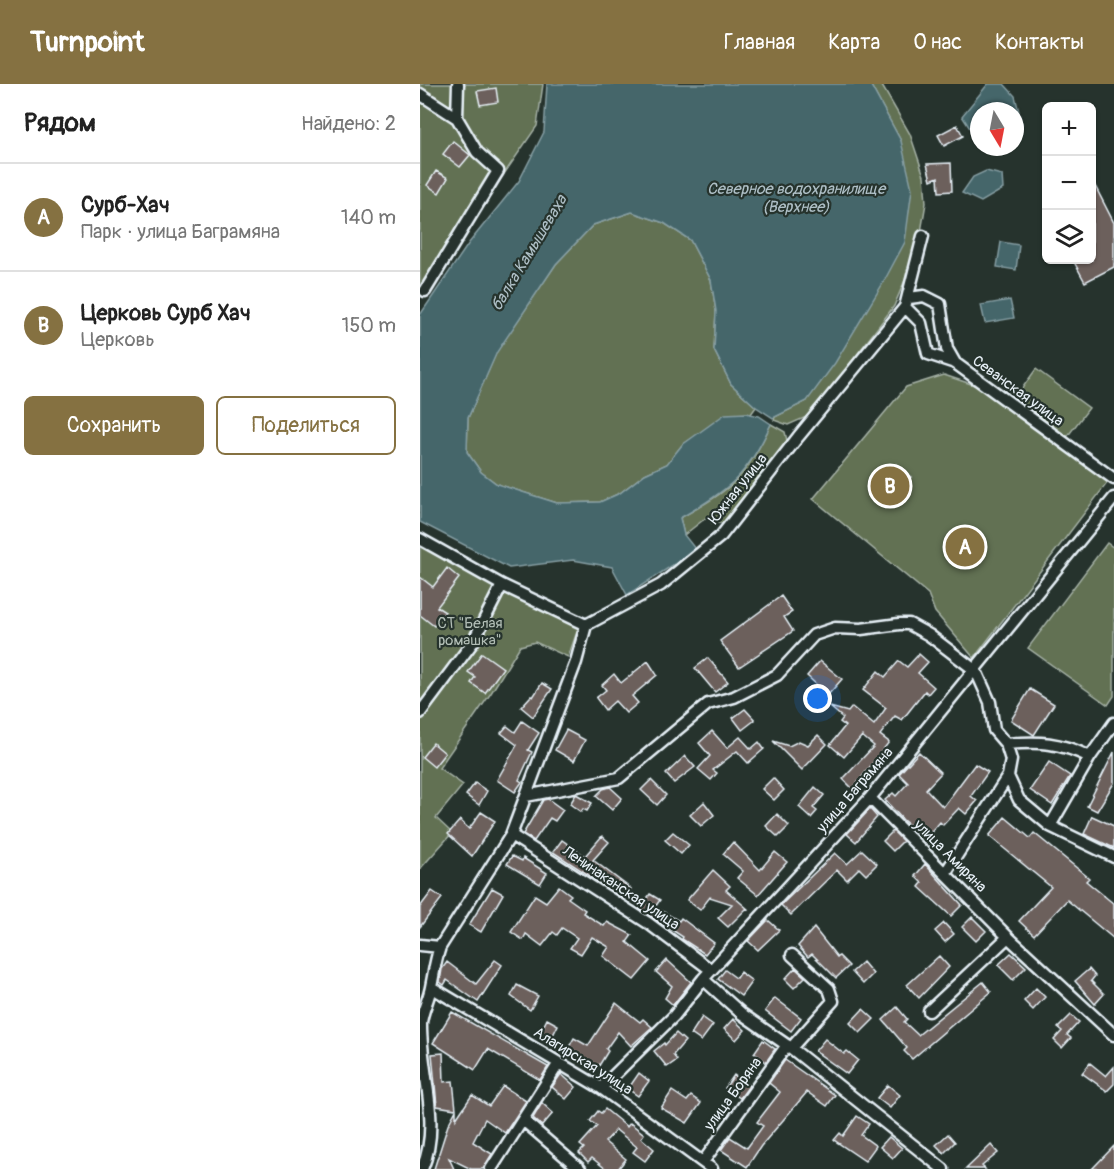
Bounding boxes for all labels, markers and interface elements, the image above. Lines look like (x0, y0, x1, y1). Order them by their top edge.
text: Turnpoint (30, 25, 144, 60)
text: Главная (724, 29, 795, 56)
text: Карта (828, 29, 880, 56)
text: О нас (913, 29, 962, 56)
text: Контакты (995, 29, 1084, 56)
north arrow (970, 102, 1024, 156)
map controls (1042, 102, 1096, 264)
button: + (1042, 102, 1096, 156)
text: Рядом (24, 107, 96, 139)
text: Найдено: 2 (301, 111, 396, 136)
button: − (1042, 156, 1096, 210)
water label: Северное водохранилище (Верхнее) (707, 179, 887, 217)
water label: балка Камышеваха (487, 190, 572, 315)
text: Сурб-Хач (81, 191, 170, 219)
text: A (37, 205, 50, 230)
text: 140 m (341, 205, 396, 230)
button: layers (1042, 210, 1096, 264)
text: Парк · улица Баграмяна (81, 219, 280, 244)
text: Церковь Сурб Хач (81, 299, 251, 327)
text: B (38, 313, 49, 338)
text: 150 m (342, 313, 396, 338)
text: Церковь (81, 327, 155, 352)
street label: Севанская улица (969, 351, 1067, 431)
button: Сохранить (24, 396, 204, 455)
button: Поделиться (216, 396, 396, 455)
street label: Южная улица (704, 450, 772, 528)
pin: B (870, 464, 910, 508)
pin: A (946, 524, 984, 570)
park label: СТ "Белая ромашка" (437, 614, 503, 650)
your location (803, 684, 832, 713)
street label: улица Баграмяна (812, 743, 897, 837)
street label: улица Амиряна (909, 815, 990, 896)
street label: Ленинаканская улица (558, 841, 683, 934)
street label: Алагирская улица (530, 1023, 636, 1099)
street label: улица Боряна (699, 1054, 766, 1135)

